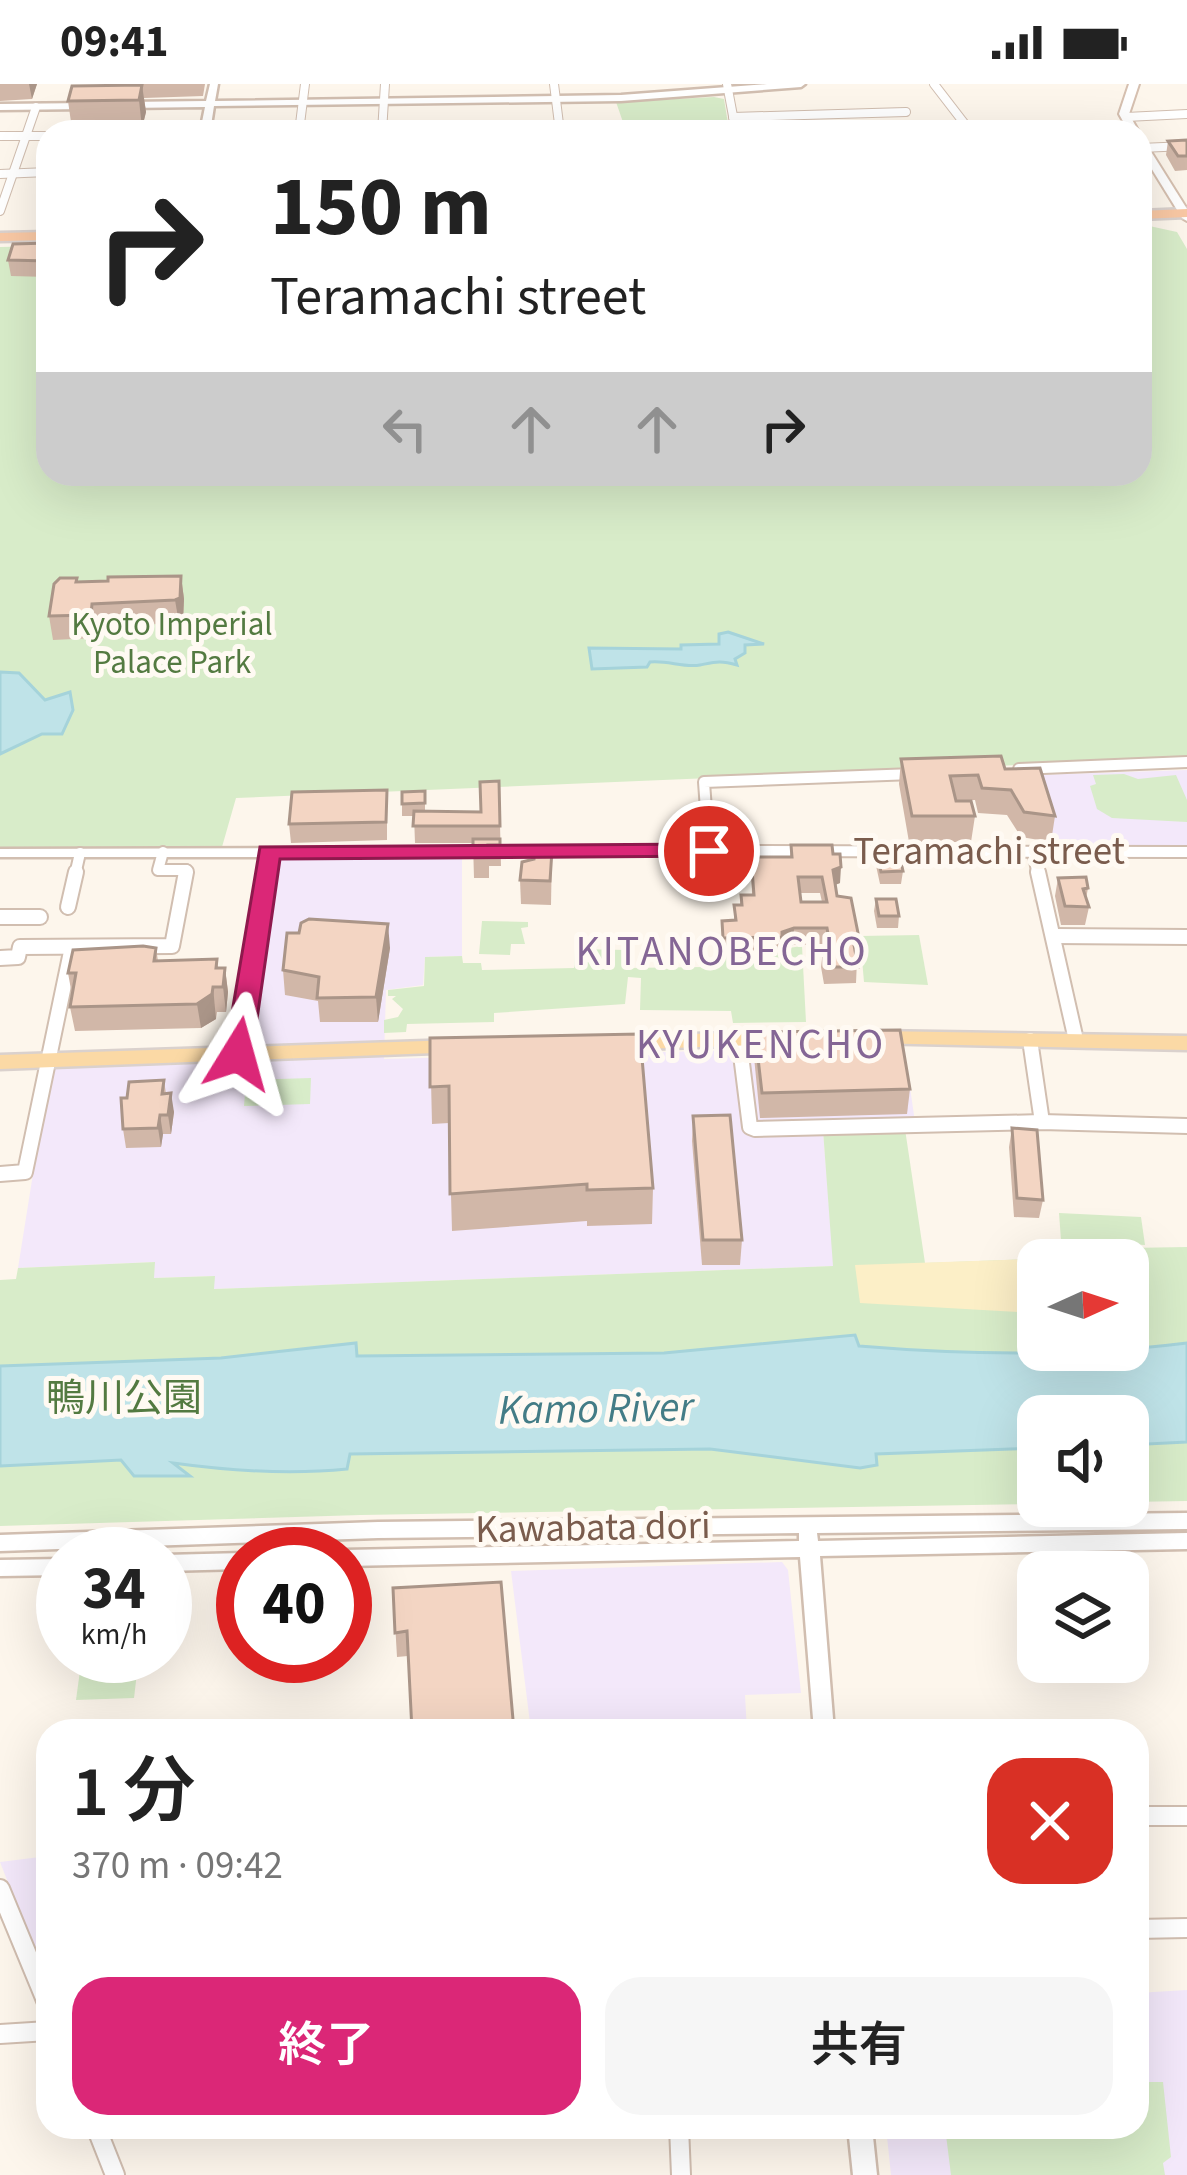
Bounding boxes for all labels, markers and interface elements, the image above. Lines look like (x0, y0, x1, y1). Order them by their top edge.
text: 09:41 (60, 10, 169, 74)
text: 150 m (270, 148, 492, 268)
icon: right (72, 168, 228, 324)
text: Teramachi street (270, 259, 646, 336)
icon: left (372, 396, 438, 462)
icon: ahead (498, 396, 564, 462)
icon: ahead (624, 396, 690, 462)
icon: right (750, 396, 816, 462)
park label: Kyoto Imperial Palace Park (71, 601, 273, 686)
pin (658, 800, 760, 902)
icon: arrive (676, 818, 742, 884)
street label: Teramachi street (853, 824, 1125, 880)
district label: KITANOBECHO (575, 922, 869, 982)
position arrow (175, 991, 301, 1117)
district label: KYUKENCHO (636, 1015, 886, 1075)
north arrow (1017, 1239, 1149, 1371)
map controls (1017, 1239, 1149, 1683)
park label: 鴨川公園 (46, 1371, 202, 1427)
water label: Kamo River (498, 1377, 696, 1441)
button: sound (1017, 1395, 1149, 1527)
street label: Kawabata dori (475, 1498, 711, 1558)
speed limit sign: 40 (216, 1527, 372, 1683)
text: 34 (82, 1547, 146, 1632)
button: layers (1017, 1551, 1149, 1683)
text: km/h (81, 1613, 147, 1656)
text: 1 分 (72, 1741, 195, 1844)
button: close (987, 1758, 1113, 1884)
text: 370 m · 09:42 (72, 1838, 283, 1894)
button: 終了 (72, 1977, 581, 2115)
button: 共有 (605, 1977, 1113, 2115)

